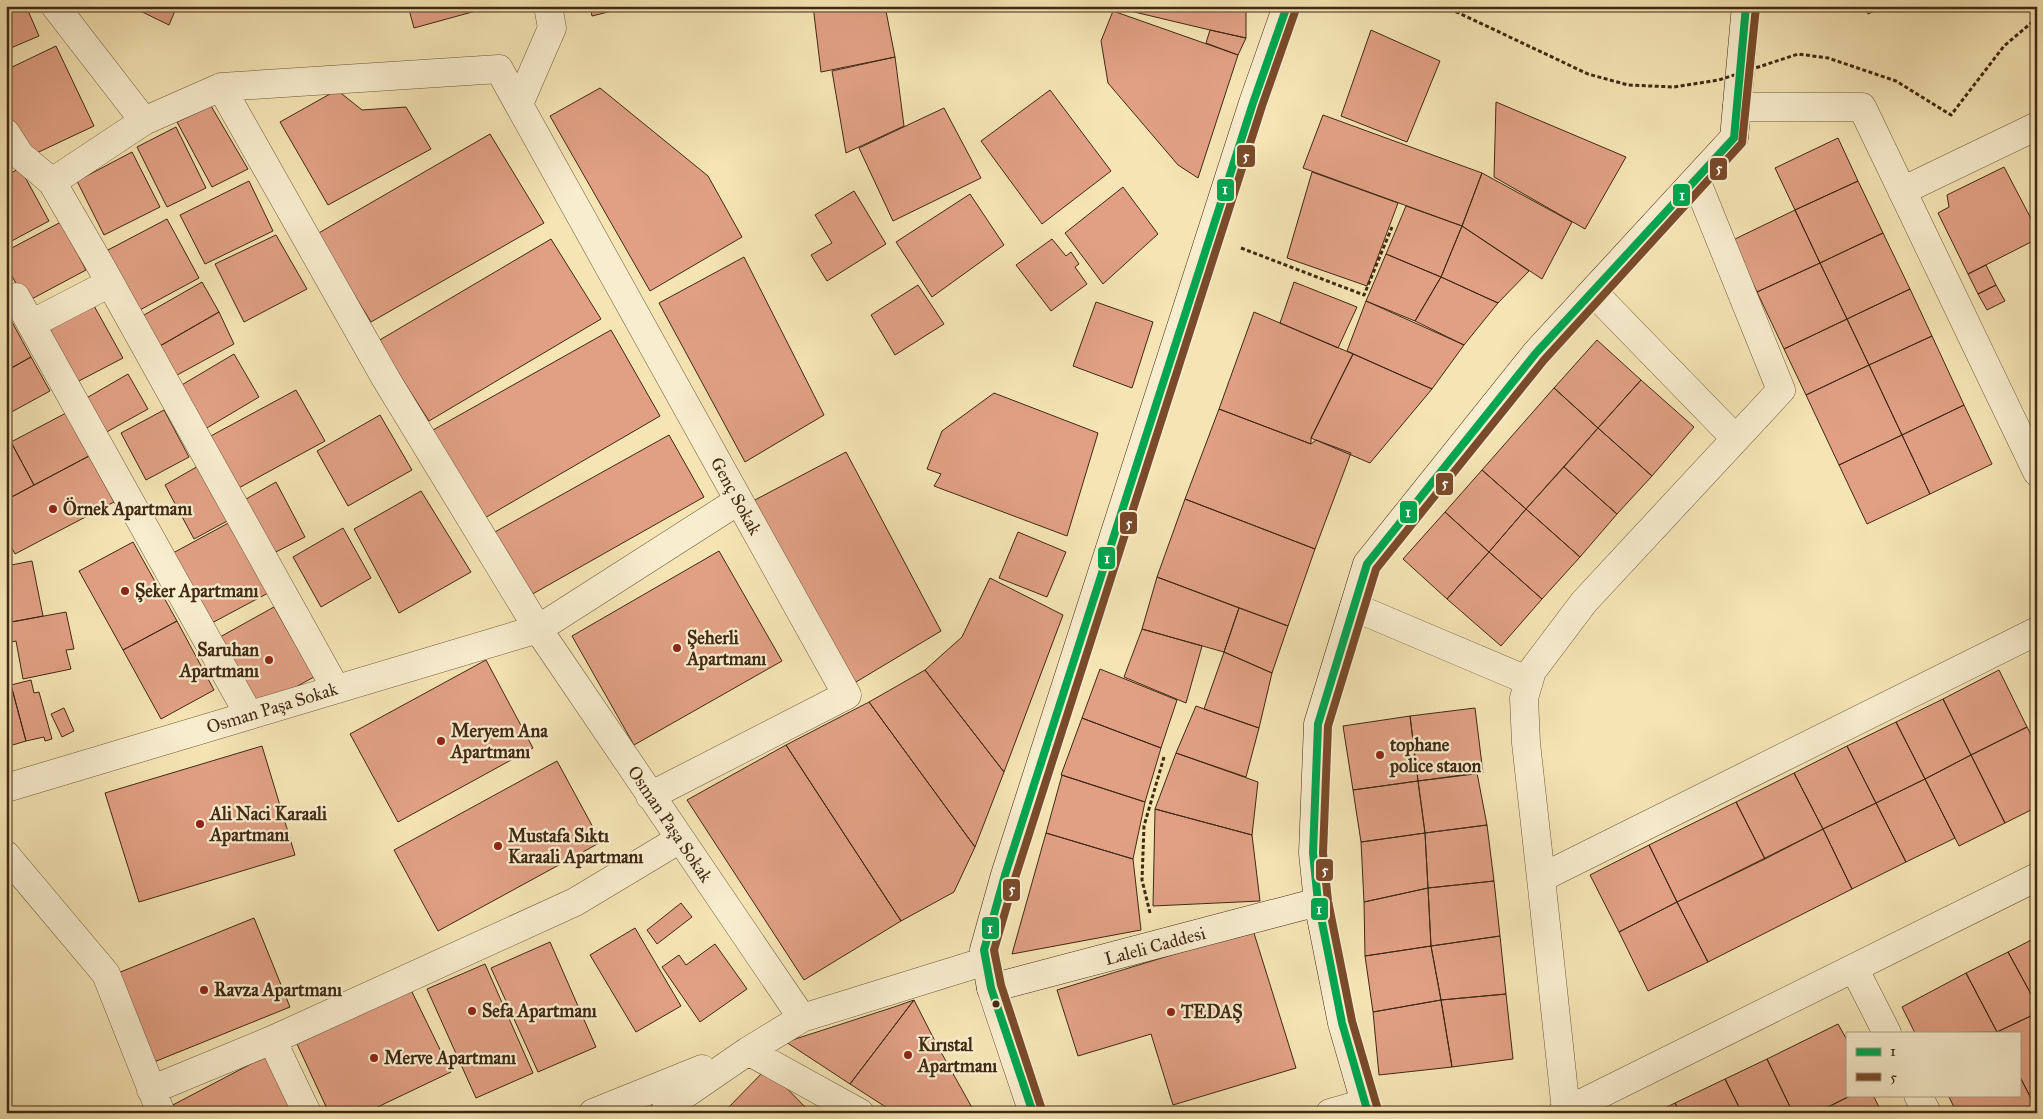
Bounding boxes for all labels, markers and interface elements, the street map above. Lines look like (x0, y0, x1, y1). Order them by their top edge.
line badge: 5 (1236, 144, 1256, 168)
text: 5 (1243, 148, 1250, 165)
line badge: 5 (1709, 157, 1728, 181)
text: 5 (1716, 160, 1723, 177)
line badge: 1 (1216, 178, 1235, 202)
text: 1 (1222, 181, 1228, 198)
line badge: 1 (1672, 183, 1691, 207)
text: 1 (1679, 187, 1685, 204)
street label: Genç Sokak (706, 453, 767, 539)
line badge: 5 (1435, 472, 1454, 496)
text: 5 (1442, 475, 1449, 492)
place label: Örnek Apartmanı (63, 497, 193, 521)
line badge: 1 (1399, 500, 1418, 524)
marker: Örnek Apartmanı (47, 503, 59, 515)
text: 1 (1405, 504, 1411, 521)
line badge: 5 (1119, 511, 1138, 535)
text: 5 (1126, 515, 1133, 532)
line badge: 1 (1097, 546, 1116, 570)
text: 1 (1104, 550, 1110, 567)
place label: Şeker Apartmanı (135, 580, 259, 603)
marker: Şeker Apartmanı (119, 585, 131, 597)
place label: Şeherli Apartmanı (686, 627, 767, 671)
place label: Saruhan Apartmanı (179, 639, 260, 683)
marker: Şeherli Apartmanı (671, 642, 683, 654)
marker: Saruhan Apartmanı (263, 654, 275, 666)
street label: Osman Paşa Sokak (204, 677, 341, 738)
place label: Meryem Ana Apartmanı (450, 720, 548, 764)
place label: tophane police staıon (1389, 734, 1482, 778)
marker: Meryem Ana Apartmanı (435, 735, 447, 747)
marker: tophane police staıon (1374, 749, 1386, 761)
street label: Osman Paşa Sokak (623, 761, 718, 887)
place label: Ali Naci Karaali Apartmanı (209, 803, 328, 847)
marker: Ali Naci Karaali Apartmanı (194, 818, 206, 830)
place label: Mustafa Sıktı Karaali Apartmanı (508, 825, 644, 869)
marker: Mustafa Sıktı Karaali Apartmanı (492, 840, 504, 852)
line badge: 5 (1315, 858, 1334, 882)
text: 5 (1322, 862, 1329, 879)
line badge: 5 (1002, 878, 1021, 902)
text: 5 (1009, 881, 1016, 898)
line badge: 1 (1310, 897, 1329, 921)
text: 1 (1316, 901, 1322, 918)
line badge: 1 (981, 916, 1000, 940)
text: 1 (987, 920, 993, 937)
street label: Laleli Caddesi (1102, 922, 1208, 970)
place label: Ravza Apartmanı (214, 979, 343, 1002)
marker: Ravza Apartmanı (198, 984, 210, 996)
unlabelled marker (991, 999, 1001, 1009)
place label: Sefa Apartmanı (482, 1000, 598, 1023)
place label: TEDAŞ (1180, 1001, 1243, 1024)
marker: Sefa Apartmanı (466, 1005, 478, 1017)
marker: TEDAŞ (1165, 1006, 1177, 1018)
legend (1846, 1032, 2020, 1096)
place label: Kırıstal Apartmanı (917, 1034, 998, 1078)
text: 1 (1890, 1042, 1896, 1060)
place label: Merve Apartmanı (384, 1047, 517, 1070)
marker: Kırıstal Apartmanı (902, 1049, 914, 1061)
marker: Merve Apartmanı (368, 1052, 380, 1064)
text: 5 (1890, 1068, 1897, 1086)

